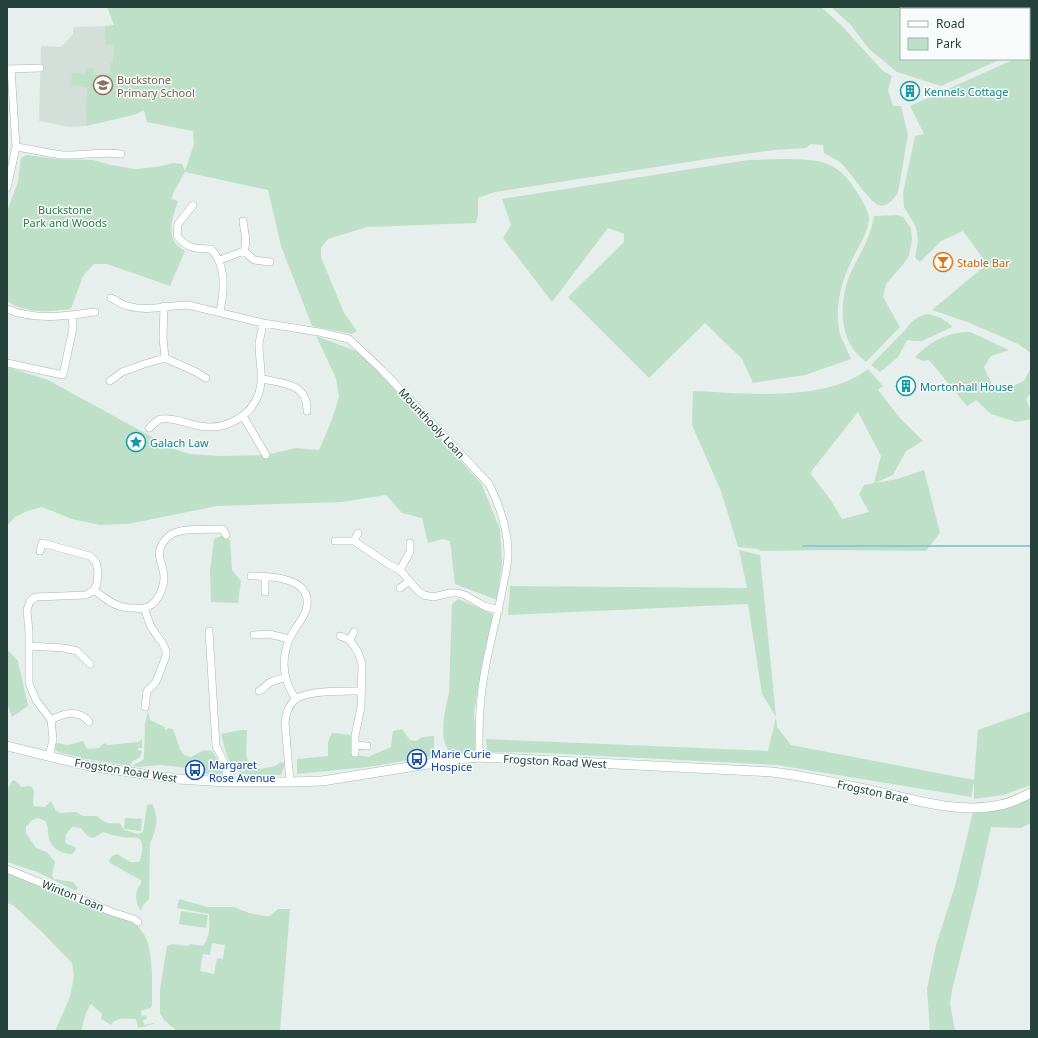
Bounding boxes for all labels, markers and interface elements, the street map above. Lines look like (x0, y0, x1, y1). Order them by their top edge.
legend (900, 8, 1030, 60)
text: Road (936, 15, 965, 32)
text: Park (936, 35, 962, 52)
place label: Buckstone Primary School (117, 72, 195, 100)
school or university icon: Buckstone Primary School (92, 74, 114, 96)
building icon: Kennels Cottage (899, 80, 921, 102)
place label: Kennels Cottage (924, 84, 1008, 99)
park label: Buckstone Park and Woods (23, 202, 107, 230)
bar icon: Stable Bar (932, 251, 954, 273)
place label: Stable Bar (957, 255, 1010, 270)
building icon: Mortonhall House (895, 375, 917, 397)
place label: Mortonhall House (920, 379, 1013, 394)
street label: Mounthooly Loan (395, 385, 469, 461)
place icon: Galach Law (125, 431, 147, 453)
place label: Galach Law (150, 435, 209, 450)
place label: Marie Curie Hospice (431, 746, 491, 774)
bus stop icon: Marie Curie Hospice (406, 748, 428, 770)
street label: Frogston Road West (503, 751, 607, 771)
street label: Frogston Road West (74, 754, 178, 786)
place label: Margaret Rose Avenue (209, 757, 275, 785)
bus stop icon: Margaret Rose Avenue (184, 759, 206, 781)
street label: Frogston Brae (836, 776, 910, 806)
street label: Winton Loan (40, 876, 106, 914)

